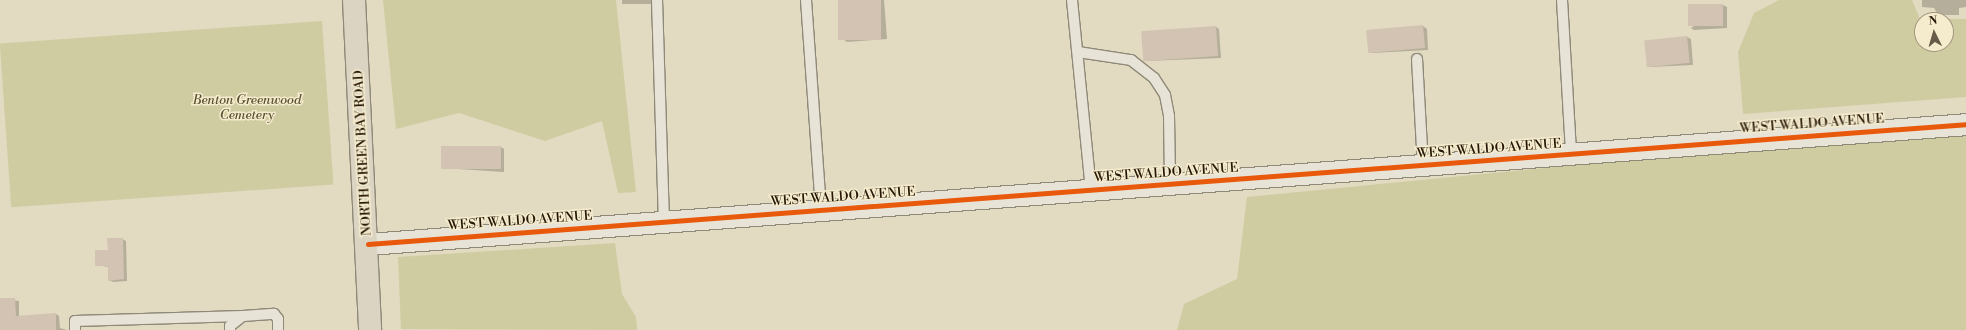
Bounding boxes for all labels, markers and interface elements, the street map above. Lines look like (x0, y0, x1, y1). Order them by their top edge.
north arrow (1914, 12, 1954, 52)
text: N (1928, 14, 1938, 28)
street label: NORTH GREEN BAY ROAD (351, 70, 375, 236)
park label: Benton Greenwood Cemetery (193, 93, 301, 124)
street label: WEST WALDO AVENUE (1739, 111, 1885, 137)
street label: WEST WALDO AVENUE (1416, 136, 1562, 162)
street label: WEST WALDO AVENUE (1093, 160, 1239, 186)
street label: WEST WALDO AVENUE (770, 184, 916, 210)
street label: WEST WALDO AVENUE (447, 208, 593, 234)

